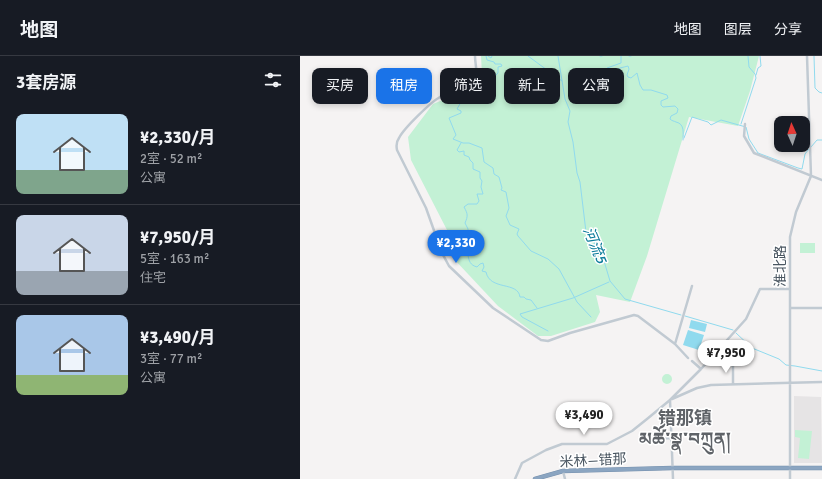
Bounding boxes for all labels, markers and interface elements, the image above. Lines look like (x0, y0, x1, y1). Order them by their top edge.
text: 地图 (20, 18, 58, 42)
text: 地图 (674, 21, 702, 38)
text: 图层 (724, 21, 752, 38)
text: 分享 (774, 21, 802, 38)
chip: 买房 (312, 68, 368, 104)
chip: 租房 (376, 68, 432, 104)
chip: 筛选 (440, 68, 496, 104)
chip: 新上 (504, 68, 560, 104)
chip: 公寓 (568, 68, 624, 104)
icon: filters (262, 69, 284, 91)
text: 3套房源 (16, 72, 76, 93)
north arrow (774, 116, 810, 152)
map controls (774, 116, 810, 152)
text: ¥2,330/月 (140, 127, 216, 148)
icon: home (48, 130, 96, 178)
text: 2室 · 52 m² (140, 151, 202, 167)
text: 公寓 (140, 170, 166, 186)
water label: 河流5 (579, 224, 611, 268)
text: ¥7,950/月 (140, 227, 216, 248)
pin: ¥2,330 (423, 230, 489, 264)
icon: home (48, 231, 96, 279)
text: ¥2,330 (437, 235, 475, 251)
street label: 淮北路 (772, 245, 789, 287)
text: 5室 · 163 m² (140, 251, 209, 267)
text: 住宅 (140, 270, 166, 286)
text: ¥3,490/月 (140, 327, 216, 348)
icon: home (48, 331, 96, 379)
pin: ¥7,950 (693, 340, 759, 374)
text: ¥7,950 (707, 345, 745, 361)
text: 3室 · 77 m² (140, 351, 202, 367)
text: 公寓 (140, 370, 166, 386)
pin: ¥3,490 (551, 402, 617, 436)
text: ¥3,490 (565, 407, 603, 423)
district label: 错那镇 མཚོ་སྣ་བཀྲུན། (639, 407, 731, 455)
street label: 米林—错那 (559, 450, 627, 471)

